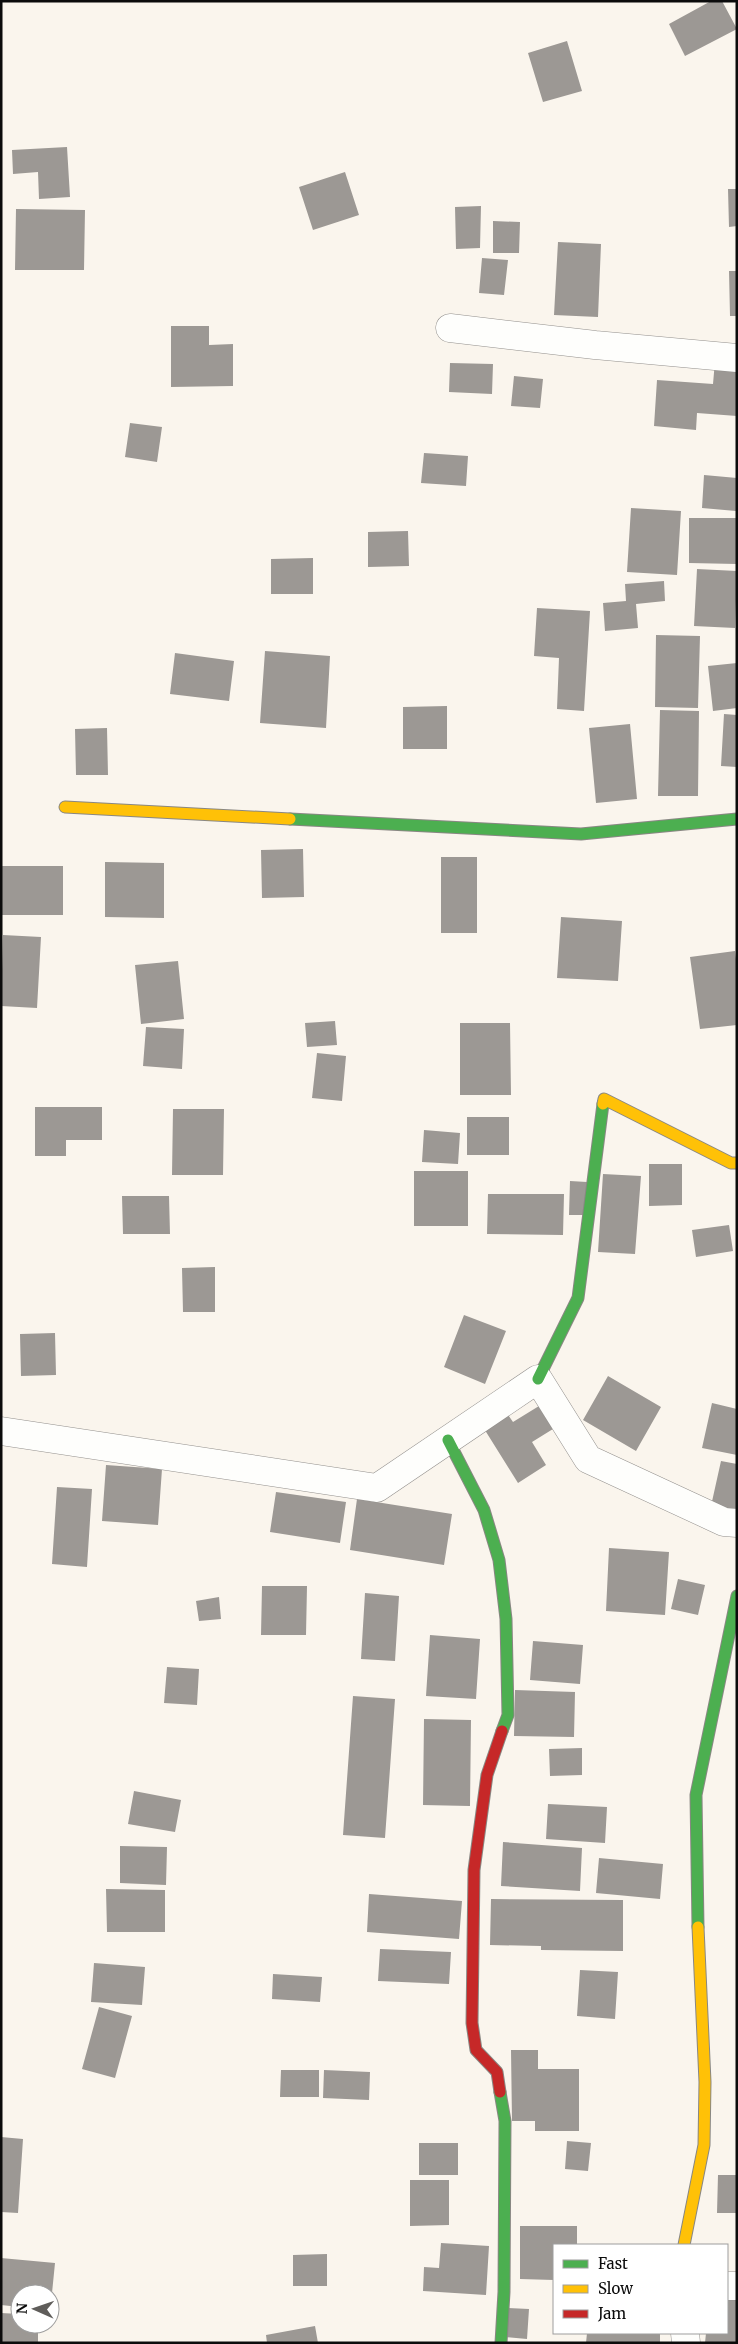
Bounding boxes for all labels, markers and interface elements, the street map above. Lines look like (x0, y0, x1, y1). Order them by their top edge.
legend (553, 2244, 728, 2334)
text: Fast (598, 2254, 628, 2273)
text: Slow (598, 2279, 633, 2298)
north arrow (10, 2284, 60, 2334)
text: N (13, 2303, 31, 2314)
text: Jam (597, 2304, 626, 2323)

